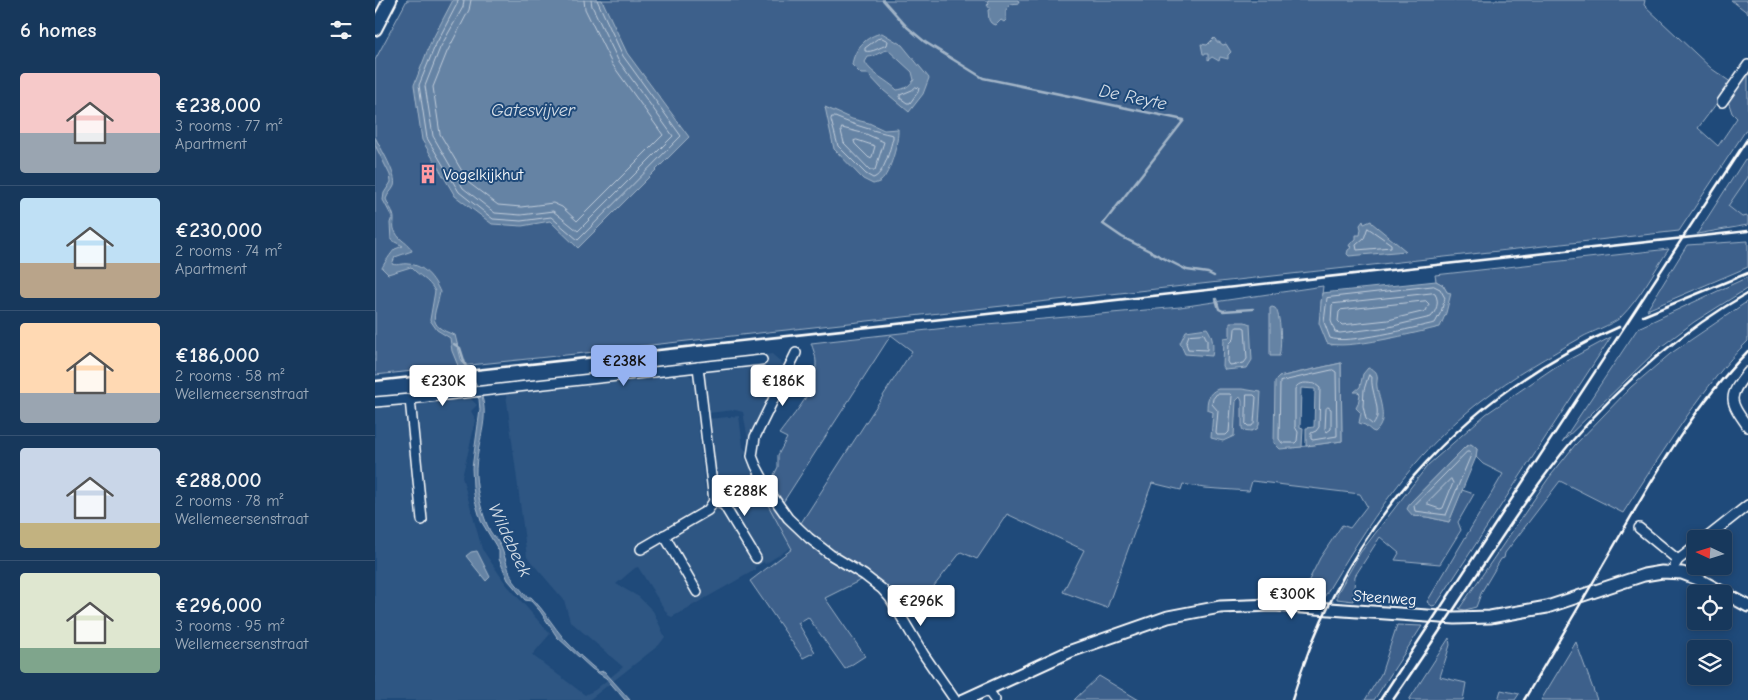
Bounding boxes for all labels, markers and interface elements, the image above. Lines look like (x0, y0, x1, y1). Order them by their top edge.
icon: filters (327, 16, 355, 44)
text: 6 homes (20, 18, 96, 42)
water label: De Reyte (1097, 80, 1169, 115)
icon: home (60, 93, 120, 153)
text: €238,000 (175, 93, 261, 117)
water label: Gatesvijver (491, 100, 576, 121)
text: 3 rooms · 77 m² (175, 117, 283, 135)
text: Apartment (175, 135, 247, 153)
building icon: Vogelkijkhut (417, 163, 439, 185)
place label: Vogelkijkhut (443, 166, 524, 184)
icon: home (60, 218, 120, 278)
text: €230,000 (175, 218, 262, 242)
text: 2 rooms · 74 m² (175, 242, 282, 260)
text: Apartment (175, 260, 247, 278)
icon: home (60, 343, 120, 403)
text: €186,000 (175, 343, 260, 367)
pin: €238K (589, 344, 659, 387)
text: €238K (602, 352, 646, 370)
pin: €230K (408, 364, 478, 407)
pin: €186K (748, 364, 818, 407)
text: 2 rooms · 58 m² (175, 367, 285, 385)
text: €230K (420, 372, 466, 390)
text: €186K (762, 372, 804, 390)
text: Wellemeersenstraat (175, 385, 308, 403)
icon: home (60, 468, 120, 528)
text: €288,000 (175, 468, 261, 492)
pin: €288K (710, 474, 780, 517)
text: €288K (723, 482, 767, 500)
text: 2 rooms · 78 m² (175, 492, 283, 510)
water label: Wildebeek (483, 500, 536, 581)
text: Wellemeersenstraat (175, 510, 308, 528)
north arrow (1687, 530, 1733, 575)
map controls (1687, 530, 1732, 685)
pin: €300K (1257, 578, 1327, 620)
pin: €296K (886, 584, 956, 627)
text: €300K (1269, 585, 1315, 603)
button: locate (1687, 585, 1732, 630)
street label: Steenweg (1353, 587, 1417, 609)
text: €296K (899, 592, 943, 610)
icon: home (60, 593, 120, 653)
text: €296,000 (175, 593, 262, 617)
text: 3 rooms · 95 m² (175, 617, 285, 635)
text: Wellemeersenstraat (175, 635, 308, 653)
button: layers (1687, 640, 1732, 685)

